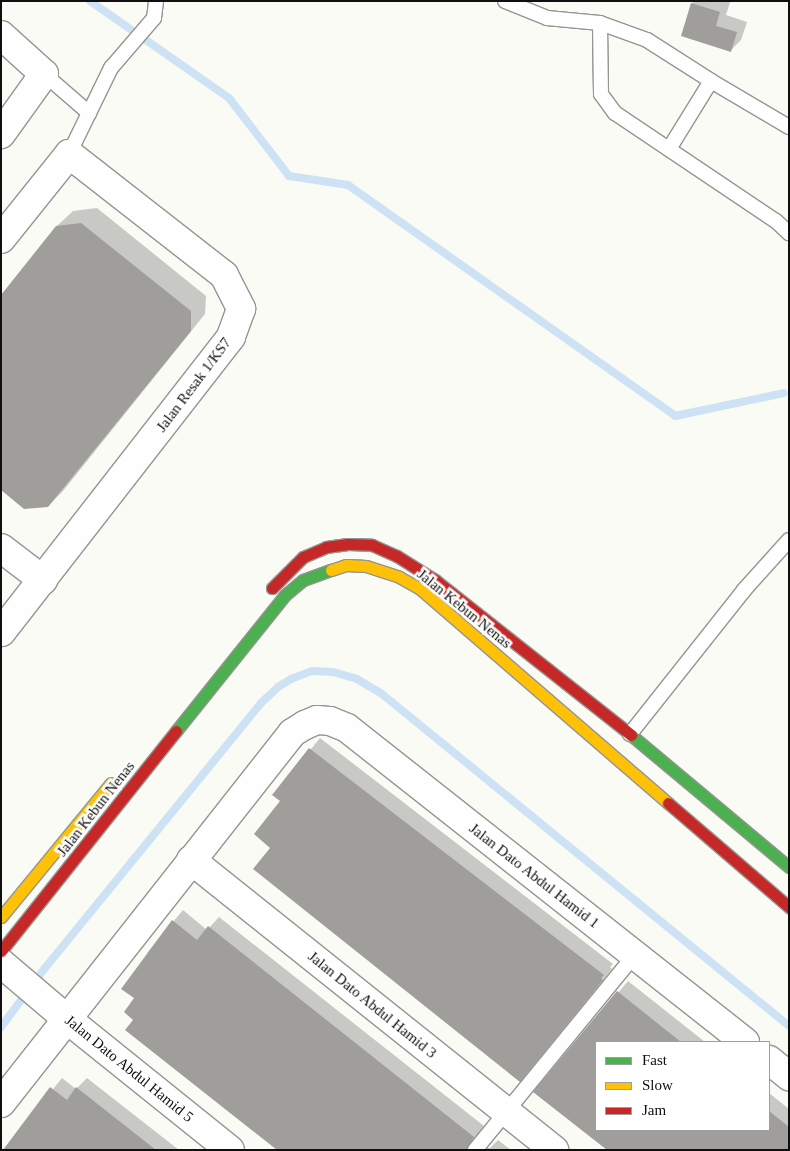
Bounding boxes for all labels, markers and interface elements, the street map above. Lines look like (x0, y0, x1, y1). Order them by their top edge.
street label: Jalan Resak 1/KS7 (153, 334, 235, 436)
street label: Jalan Kebun Nenas (413, 566, 515, 652)
street label: Jalan Kebun Nenas (53, 758, 139, 860)
street label: Jalan Dato Abdul Hamid 1 (465, 819, 603, 933)
street label: Jalan Dato Abdul Hamid 3 (304, 947, 440, 1063)
street label: Jalan Dato Abdul Hamid 5 (61, 1011, 197, 1127)
legend (595, 1041, 770, 1131)
text: Fast (642, 1052, 667, 1068)
text: Slow (642, 1077, 673, 1093)
text: Jam (642, 1102, 666, 1118)

